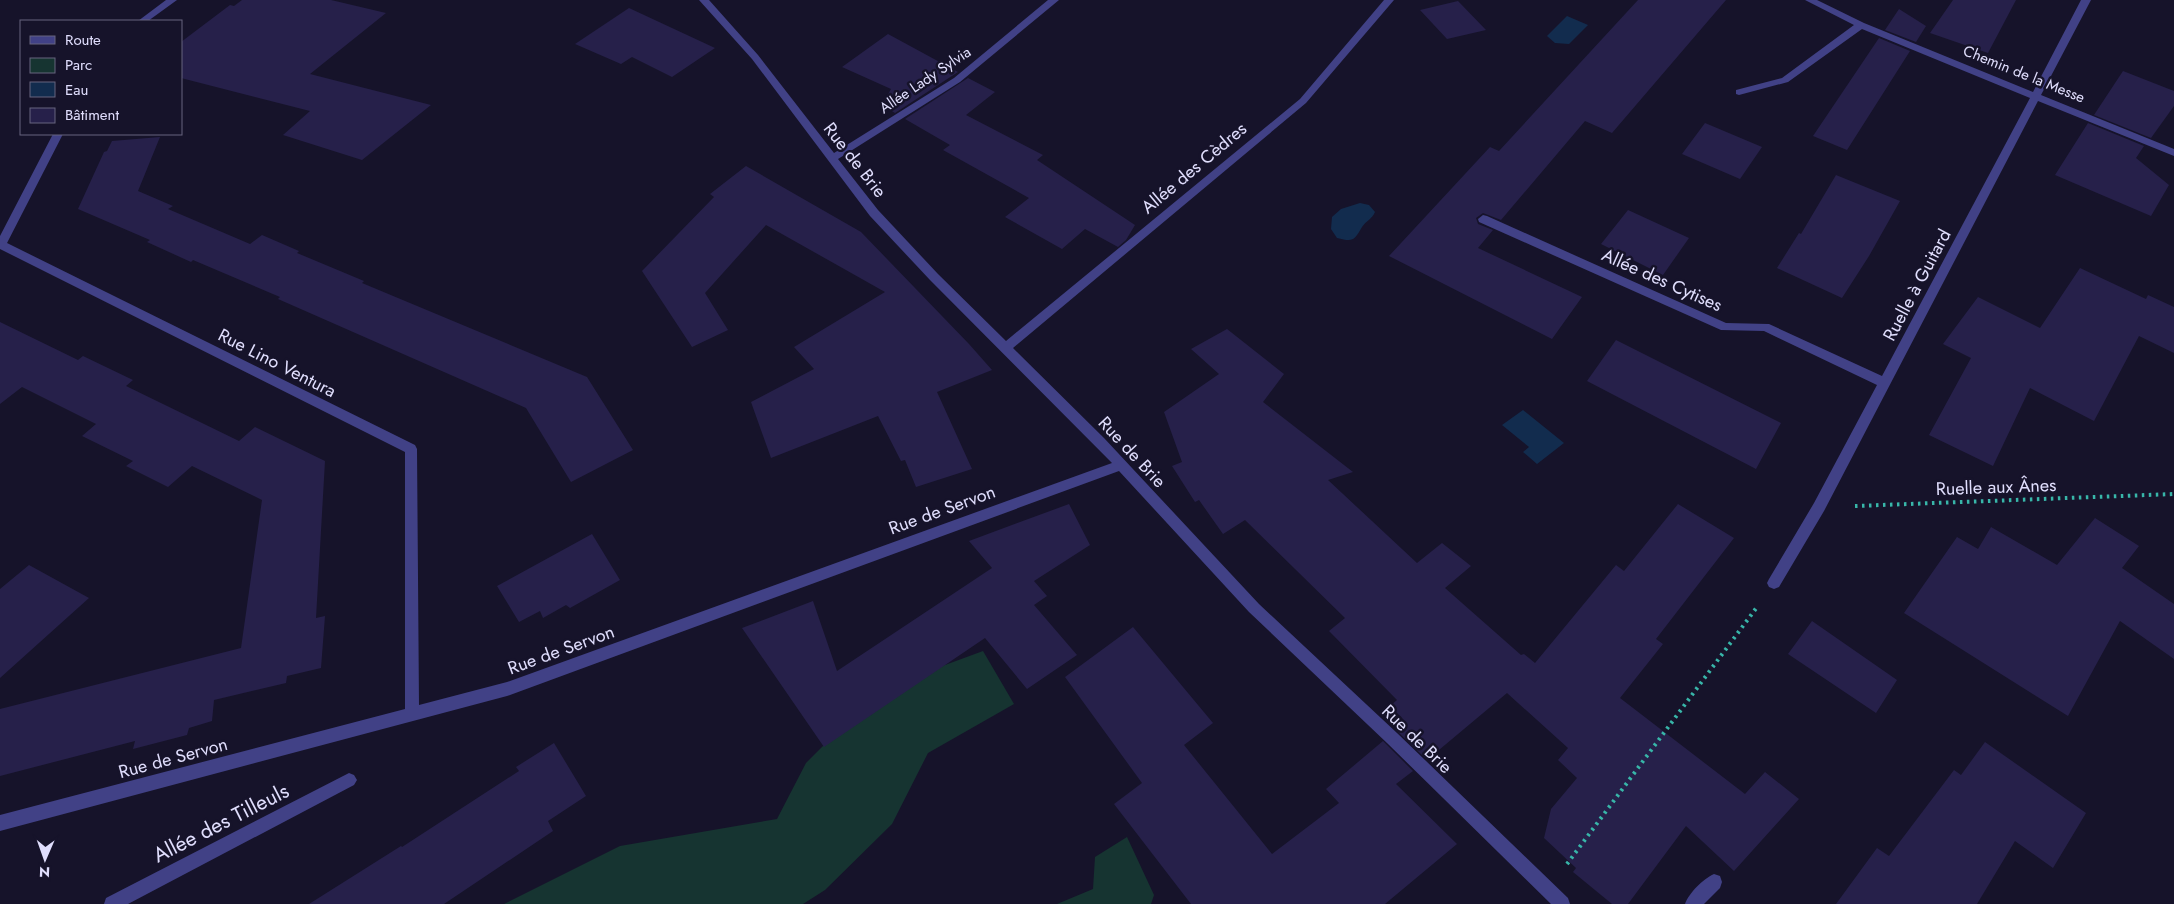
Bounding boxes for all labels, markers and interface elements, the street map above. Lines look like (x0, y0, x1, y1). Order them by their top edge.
legend (20, 20, 182, 135)
text: Route (65, 29, 101, 51)
street label: Chemin de la Messe (1960, 40, 2088, 109)
street label: Allée Lady Sylvia (875, 41, 975, 119)
text: Parc (65, 54, 92, 76)
text: Eau (65, 79, 88, 101)
text: Bâtiment (65, 104, 119, 126)
street label: Allée des Cèdres (1136, 116, 1252, 220)
street label: Rue de Brie (817, 117, 893, 203)
street label: Ruelle à Guitard (1877, 224, 1957, 346)
street label: Allée des Cytises (1598, 242, 1726, 318)
street label: Rue Lino Ventura (213, 322, 341, 404)
street label: Rue de Brie (1092, 410, 1172, 494)
street label: Ruelle aux Ânes (1935, 472, 2057, 502)
street label: Rue de Servon (885, 479, 999, 541)
street label: Rue de Servon (504, 619, 618, 681)
street label: Rue de Brie (1376, 699, 1458, 779)
street label: Rue de Servon (116, 731, 230, 785)
street label: Allée des Tilleuls (148, 776, 294, 870)
north arrow (20, 834, 70, 884)
text: N (39, 862, 50, 882)

